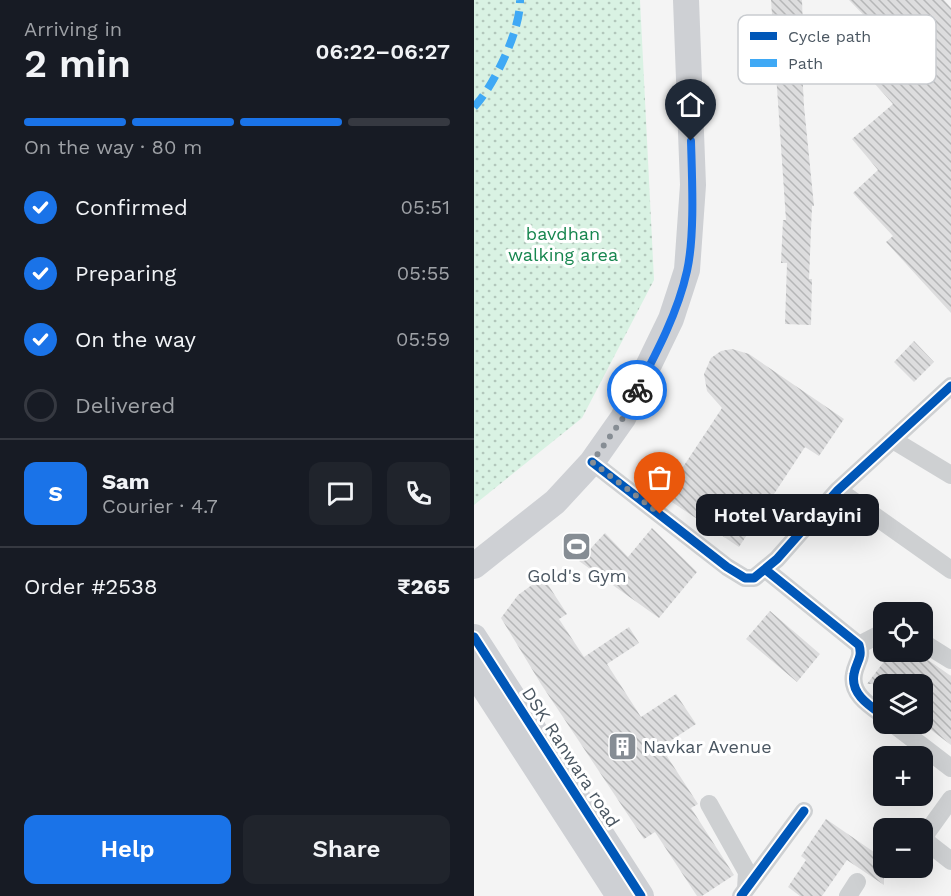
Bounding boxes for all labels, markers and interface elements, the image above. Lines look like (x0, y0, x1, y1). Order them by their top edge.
legend (738, 15, 936, 84)
text: Arriving in (24, 17, 122, 41)
text: Cycle path (788, 27, 871, 46)
text: 06:22–06:27 (316, 39, 450, 64)
text: 2 min (24, 41, 131, 86)
text: Path (788, 54, 823, 73)
pin (665, 79, 716, 141)
icon: home (674, 88, 707, 121)
text: On the way · 80 m (24, 135, 202, 159)
icon: check (24, 191, 57, 224)
text: Confirmed (75, 195, 188, 220)
text: 05:51 (401, 195, 450, 219)
park label: bavdhan walking area (508, 223, 618, 265)
icon: check (24, 257, 57, 290)
text: Preparing (75, 261, 176, 286)
text: 05:55 (397, 261, 450, 285)
icon: check (24, 323, 57, 356)
text: On the way (75, 327, 196, 352)
text: 05:59 (396, 327, 450, 351)
courier (607, 360, 667, 420)
icon: bike (621, 374, 654, 407)
text: Delivered (75, 393, 175, 418)
pin (634, 452, 685, 514)
icon: bag (643, 461, 676, 494)
button: chat (309, 462, 372, 525)
button: phone (387, 462, 450, 525)
text: Sam (102, 469, 150, 494)
text: S (48, 481, 63, 506)
callout: Hotel Vardayini (696, 493, 879, 535)
text: Courier · 4.7 (102, 494, 218, 518)
text: Hotel Vardayini (713, 503, 862, 527)
sports icon: Gold's Gym (561, 530, 593, 562)
place label: Gold's Gym (527, 565, 627, 586)
text: Order #2538 (24, 574, 158, 599)
text: ₹265 (397, 574, 450, 599)
map controls (873, 602, 933, 878)
button: locate (873, 602, 933, 662)
button: layers (873, 674, 933, 734)
street label: DSK Ranwara road (518, 683, 624, 831)
building icon: Navkar Avenue (606, 730, 638, 762)
place label: Navkar Avenue (643, 736, 772, 757)
button: + (873, 746, 933, 806)
button: Help (24, 815, 231, 884)
button: Share (243, 815, 450, 884)
button: − (873, 818, 933, 878)

